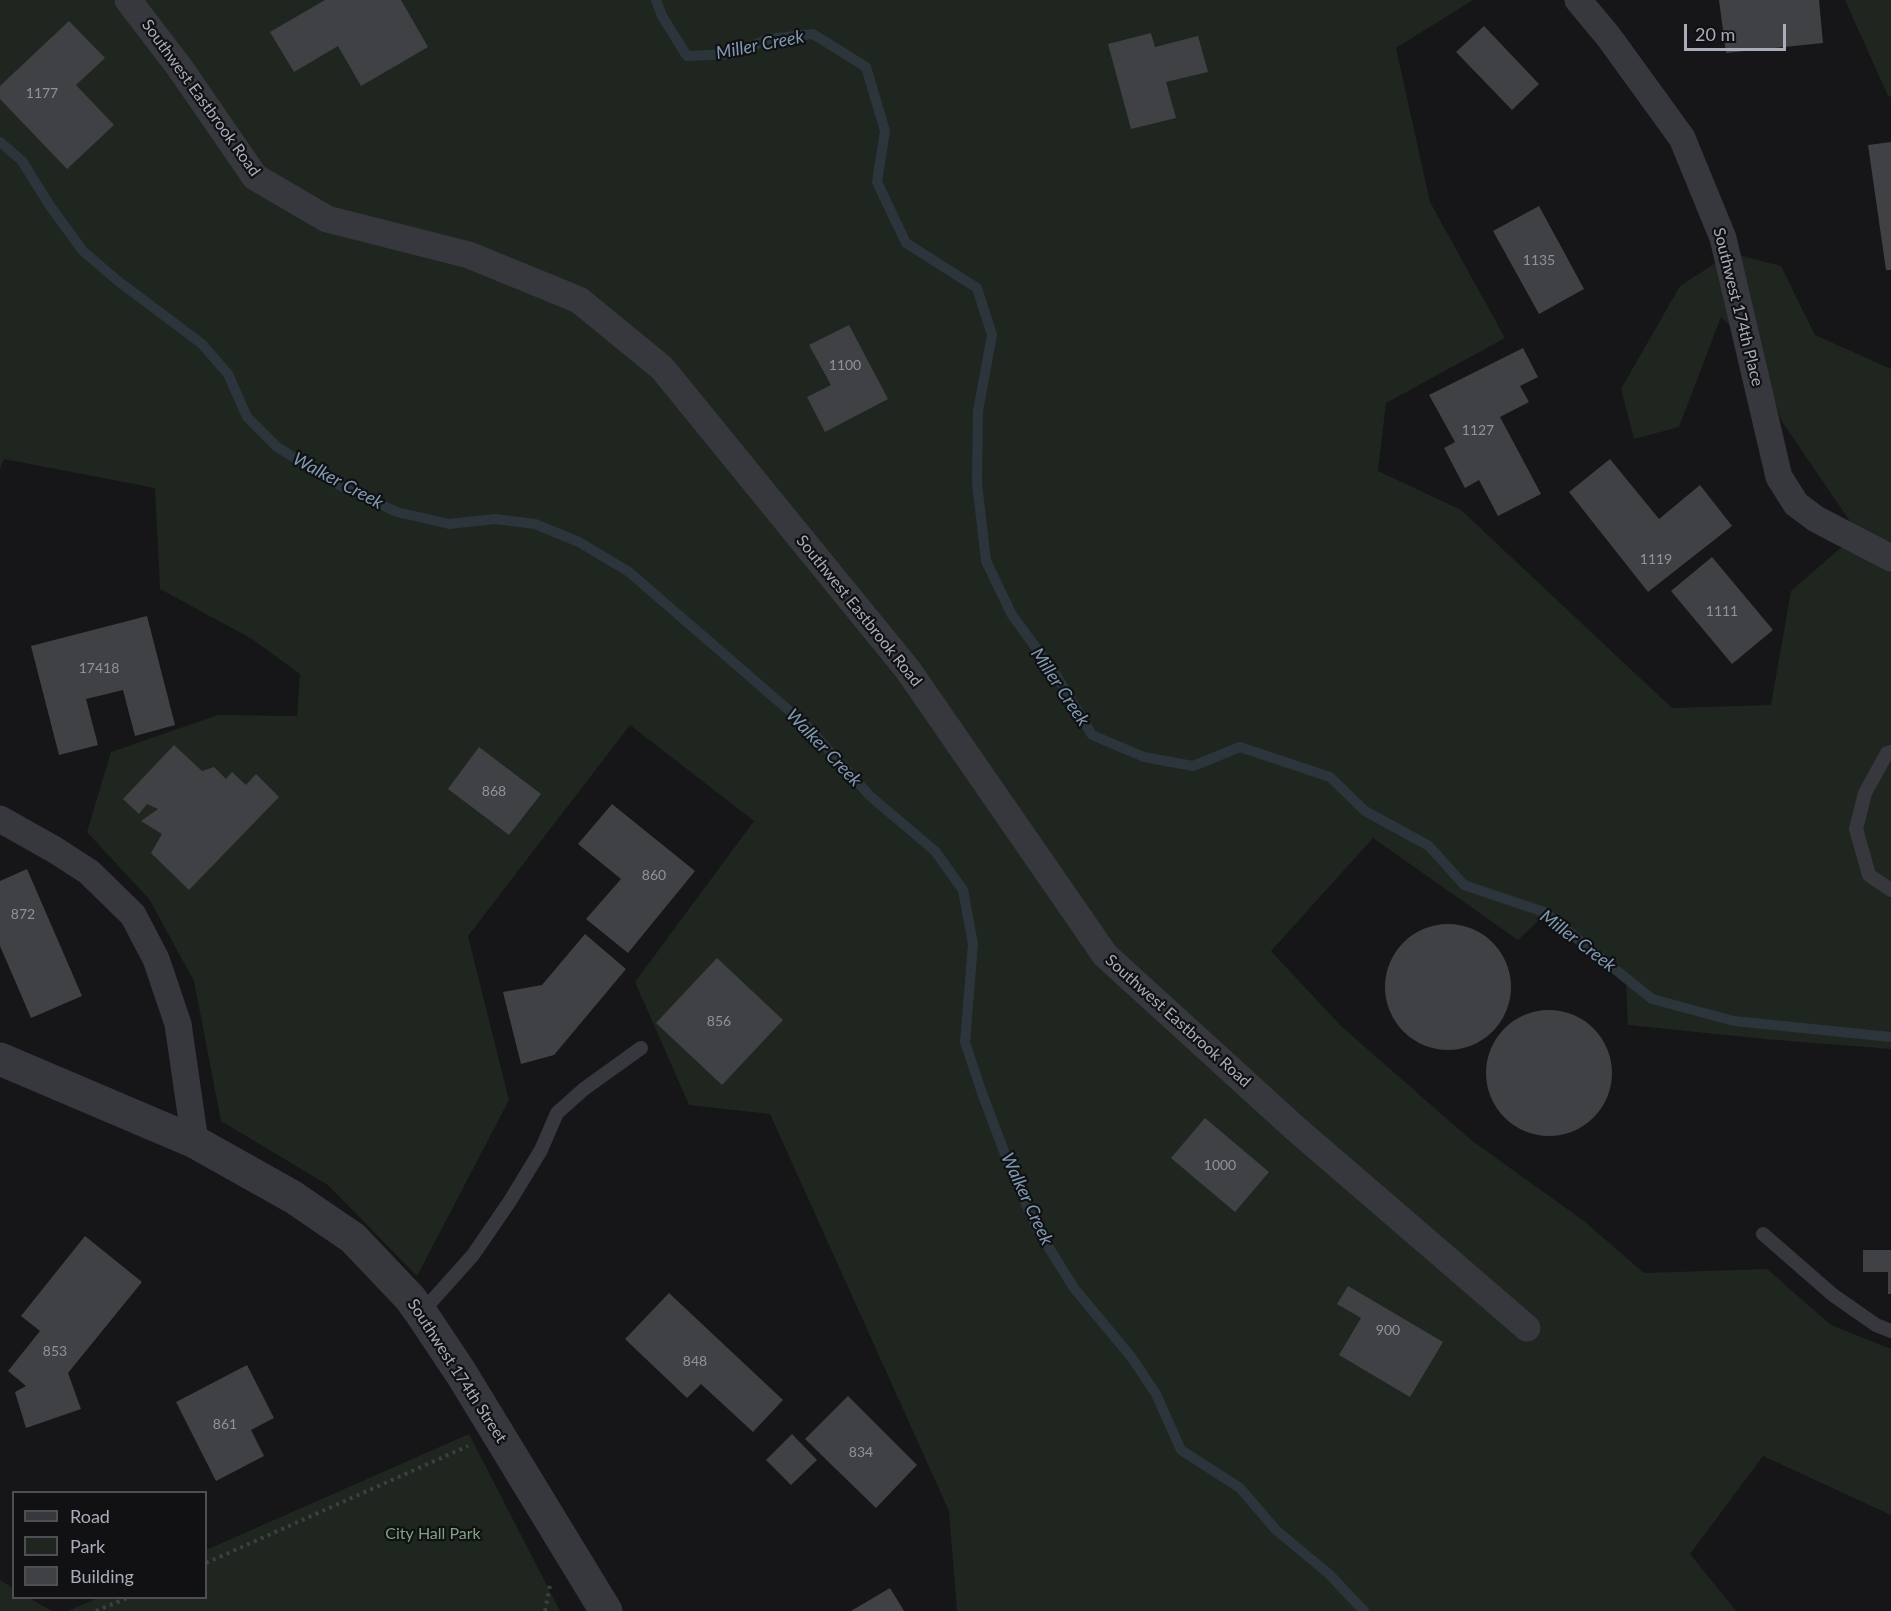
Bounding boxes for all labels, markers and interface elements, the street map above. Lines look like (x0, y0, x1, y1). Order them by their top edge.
scale bar (1687, 12, 1789, 50)
street label: Southwest Eastbrook Road (138, 16, 264, 180)
text: 20 m (1695, 23, 1735, 45)
water label: Miller Creek (714, 26, 806, 64)
house number: 1177 (26, 85, 58, 101)
street label: Southwest 174th Place (1709, 226, 1767, 388)
house number: 1135 (1523, 252, 1555, 268)
house number: 1100 (829, 357, 861, 373)
house number: 1127 (1462, 422, 1494, 438)
water label: Walker Creek (289, 448, 387, 514)
street label: Southwest Eastbrook Road (792, 532, 926, 690)
house number: 1119 (1640, 551, 1672, 567)
house number: 1111 (1706, 603, 1738, 619)
water label: Miller Creek (1026, 644, 1094, 730)
house number: 17418 (79, 660, 119, 676)
water label: Walker Creek (782, 705, 866, 791)
house number: 868 (482, 783, 506, 799)
house number: 860 (642, 867, 666, 883)
house number: 872 (11, 906, 35, 922)
water label: Miller Creek (1536, 906, 1620, 976)
street label: Southwest Eastbrook Road (1101, 951, 1255, 1091)
house number: 856 (707, 1013, 731, 1029)
water label: Walker Creek (996, 1149, 1058, 1249)
house number: 1000 (1204, 1157, 1236, 1173)
street label: Southwest 174th Street (403, 1295, 511, 1447)
house number: 900 (1376, 1322, 1400, 1338)
house number: 853 (43, 1343, 67, 1359)
house number: 848 (683, 1353, 707, 1369)
house number: 861 (213, 1416, 237, 1432)
house number: 834 (849, 1444, 873, 1460)
legend (12, 1491, 207, 1599)
text: Road (70, 1505, 110, 1527)
park label: City Hall Park (385, 1524, 481, 1544)
text: Park (70, 1535, 105, 1557)
text: Building (70, 1565, 134, 1587)

